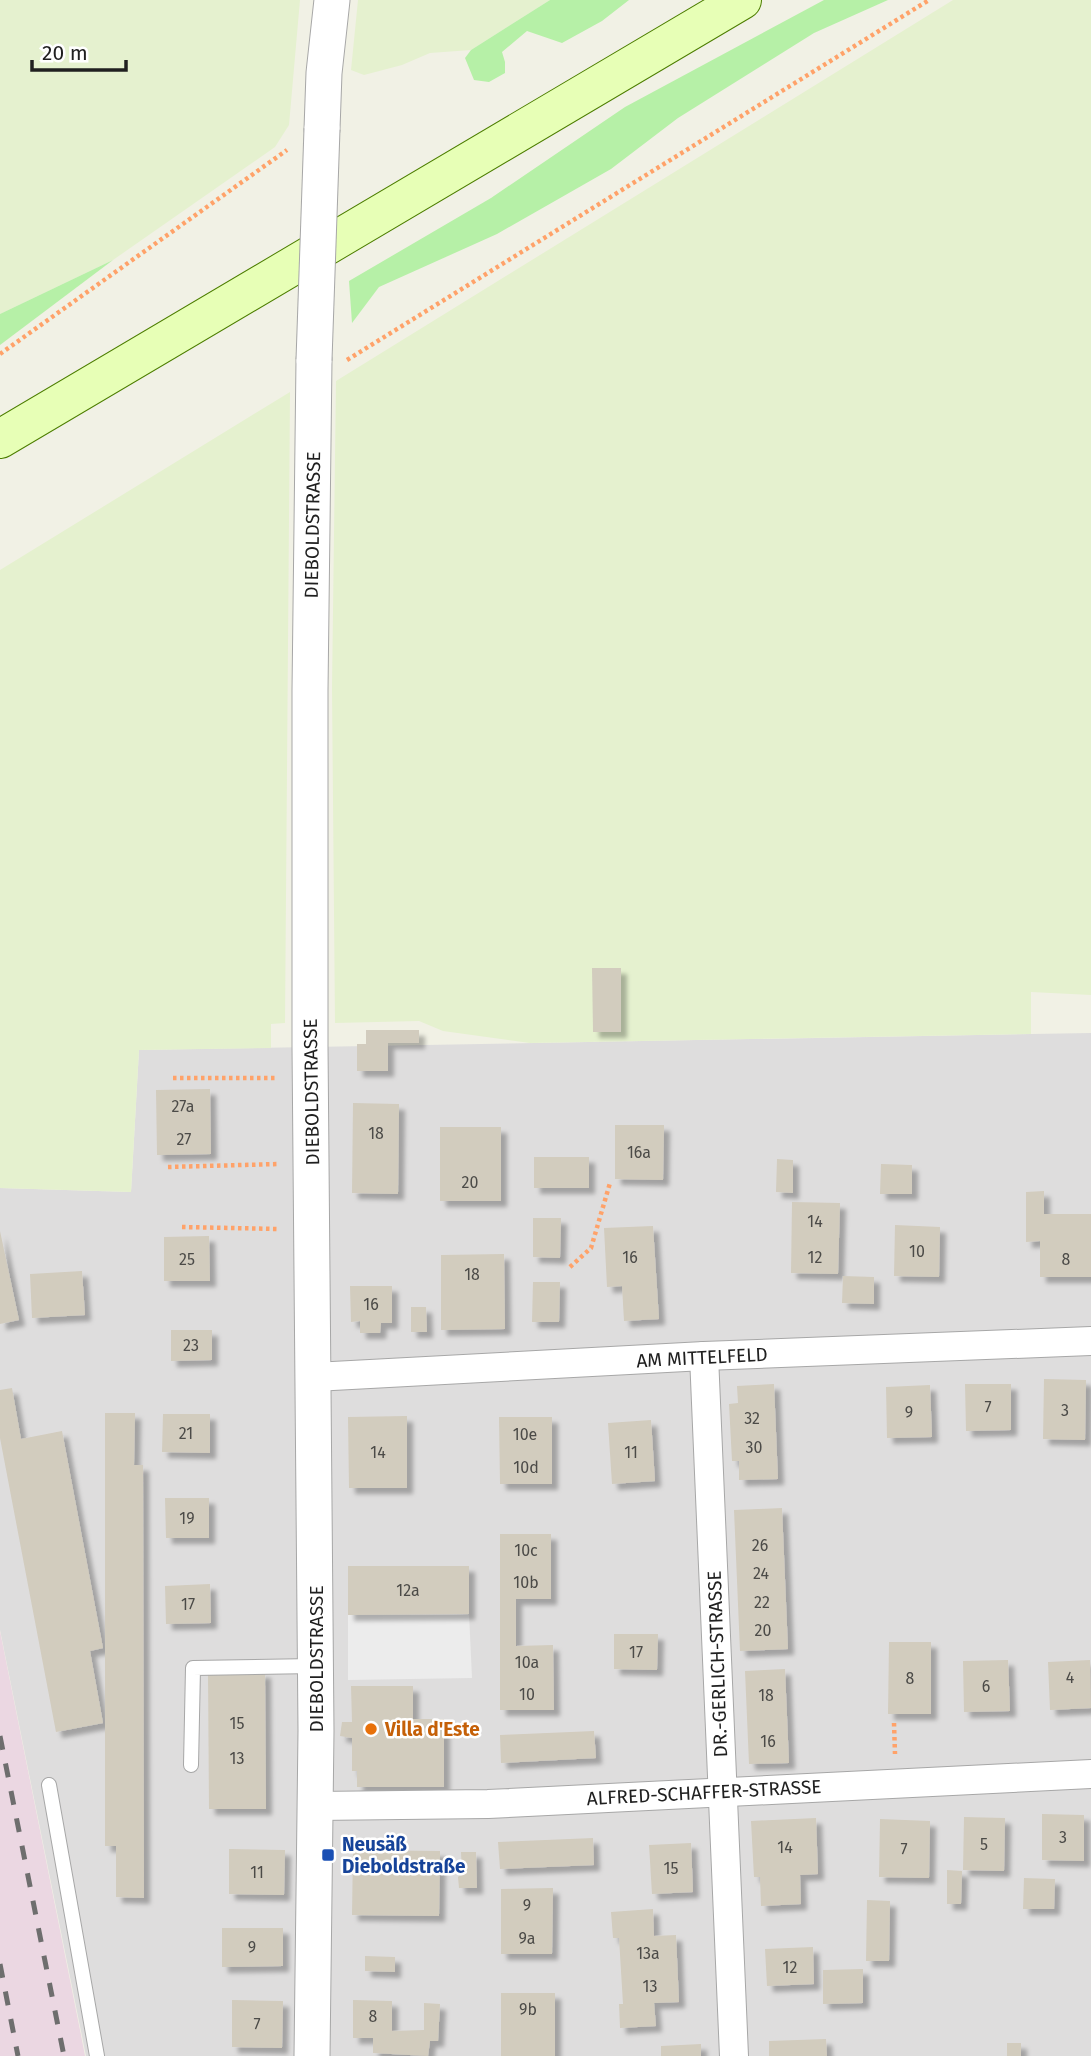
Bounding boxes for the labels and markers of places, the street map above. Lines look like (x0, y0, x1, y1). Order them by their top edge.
place label: Villa d'Este (384, 1718, 480, 1741)
marker: Villa d'Este (363, 1721, 379, 1737)
place label: Neusäß Dieboldstraße (342, 1833, 465, 1878)
marker: Neusäß Dieboldstraße (320, 1847, 336, 1863)

